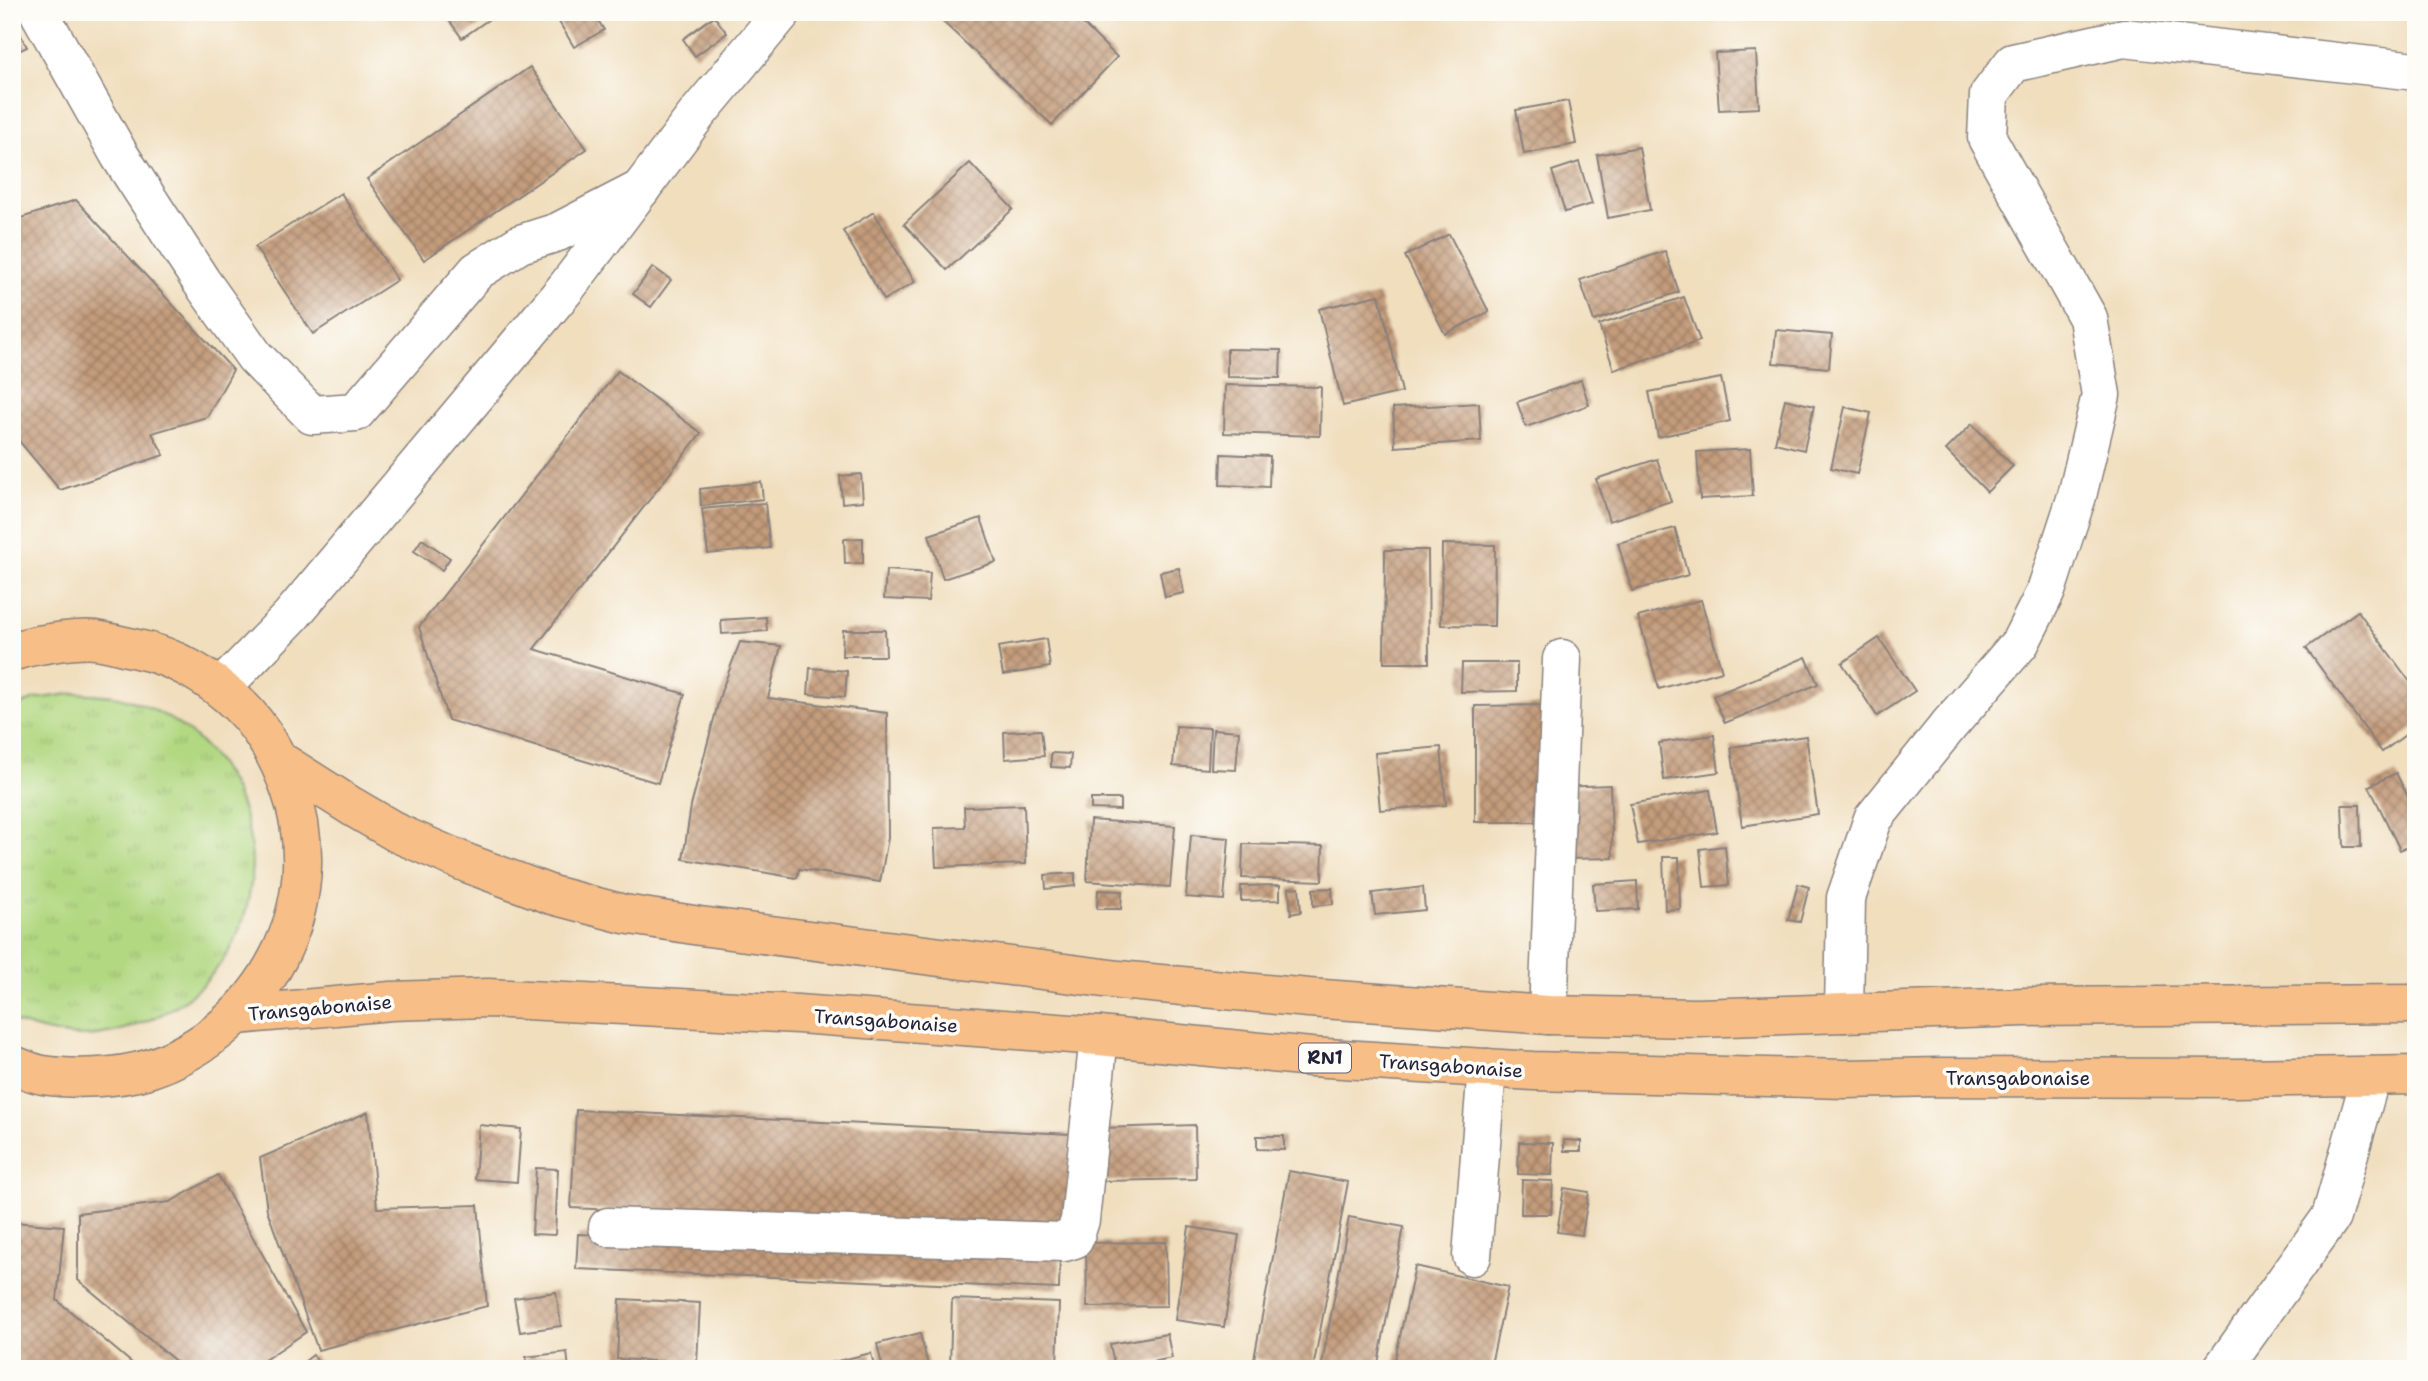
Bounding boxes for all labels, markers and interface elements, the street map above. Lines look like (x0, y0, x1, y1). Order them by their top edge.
street label: Transgabonaise (247, 989, 393, 1027)
street label: Transgabonaise (813, 1003, 959, 1039)
road number: RN1 (1299, 1044, 1351, 1072)
street label: Transgabonaise (1378, 1048, 1524, 1084)
street label: Transgabonaise (1946, 1066, 2090, 1091)

